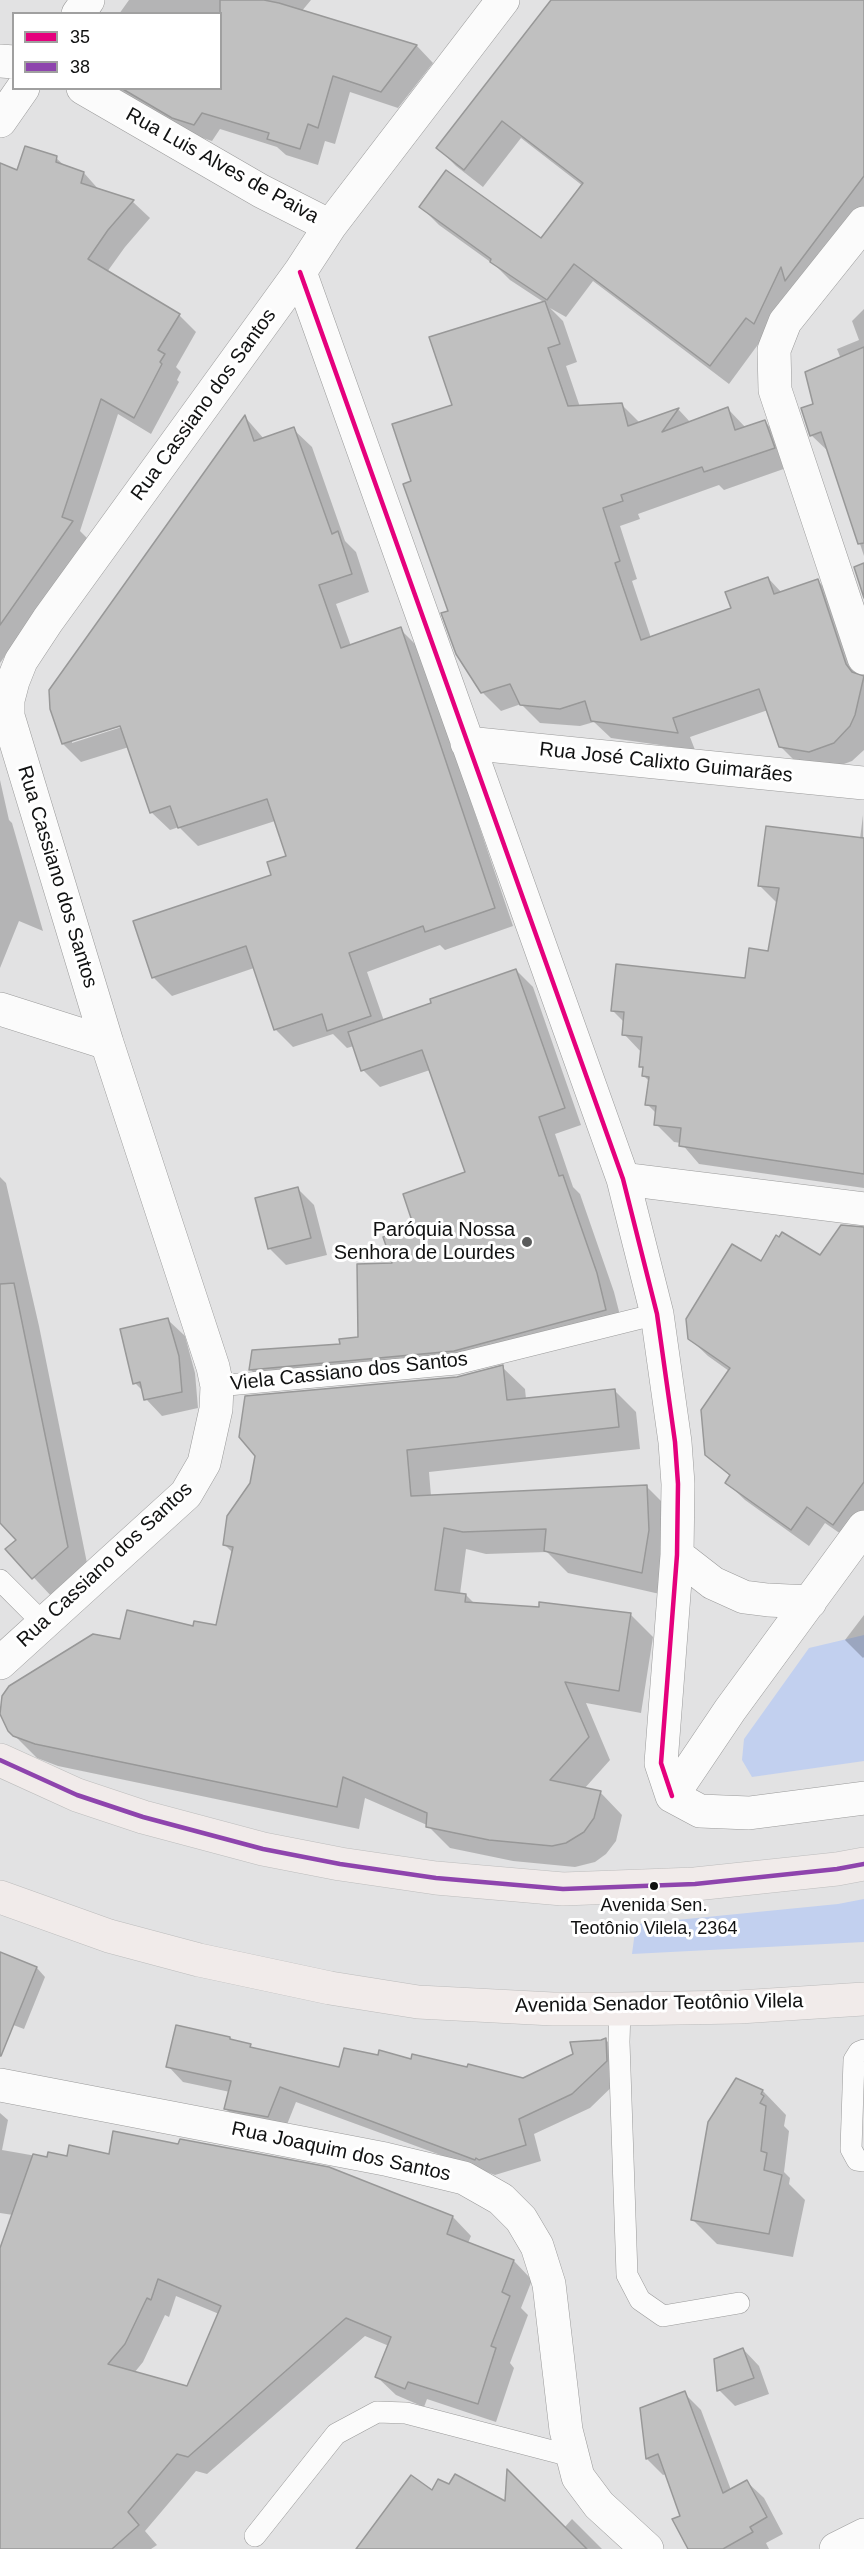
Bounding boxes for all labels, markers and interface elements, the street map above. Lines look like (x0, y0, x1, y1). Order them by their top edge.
legend (12, 12, 222, 90)
text: 35 (70, 27, 90, 47)
text: 38 (70, 57, 90, 77)
street label: Rua Luis Alves de Paiva (121, 103, 323, 229)
street label: Rua Cassiano dos Santos (126, 304, 282, 506)
street label: Rua José Calixto Guimarães (538, 738, 794, 788)
street label: Rua Cassiano dos Santos (12, 763, 102, 991)
place label: Paróquia Nossa Senhora de Lourdes (334, 1218, 515, 1265)
marker: Paróquia Nossa Senhora de Lourdes (520, 1235, 534, 1249)
street label: Viela Cassiano dos Santos (229, 1348, 469, 1396)
street label: Rua Cassiano dos Santos (12, 1477, 198, 1653)
marker: Avenida Sen. Teotônio Vilela, 2364 (648, 1880, 660, 1892)
place label: Avenida Sen. Teotônio Vilela, 2364 (571, 1895, 737, 1938)
street label: Avenida Senador Teotônio Vilela (515, 1989, 803, 2019)
street label: Rua Joaquim dos Santos (229, 2117, 453, 2187)

